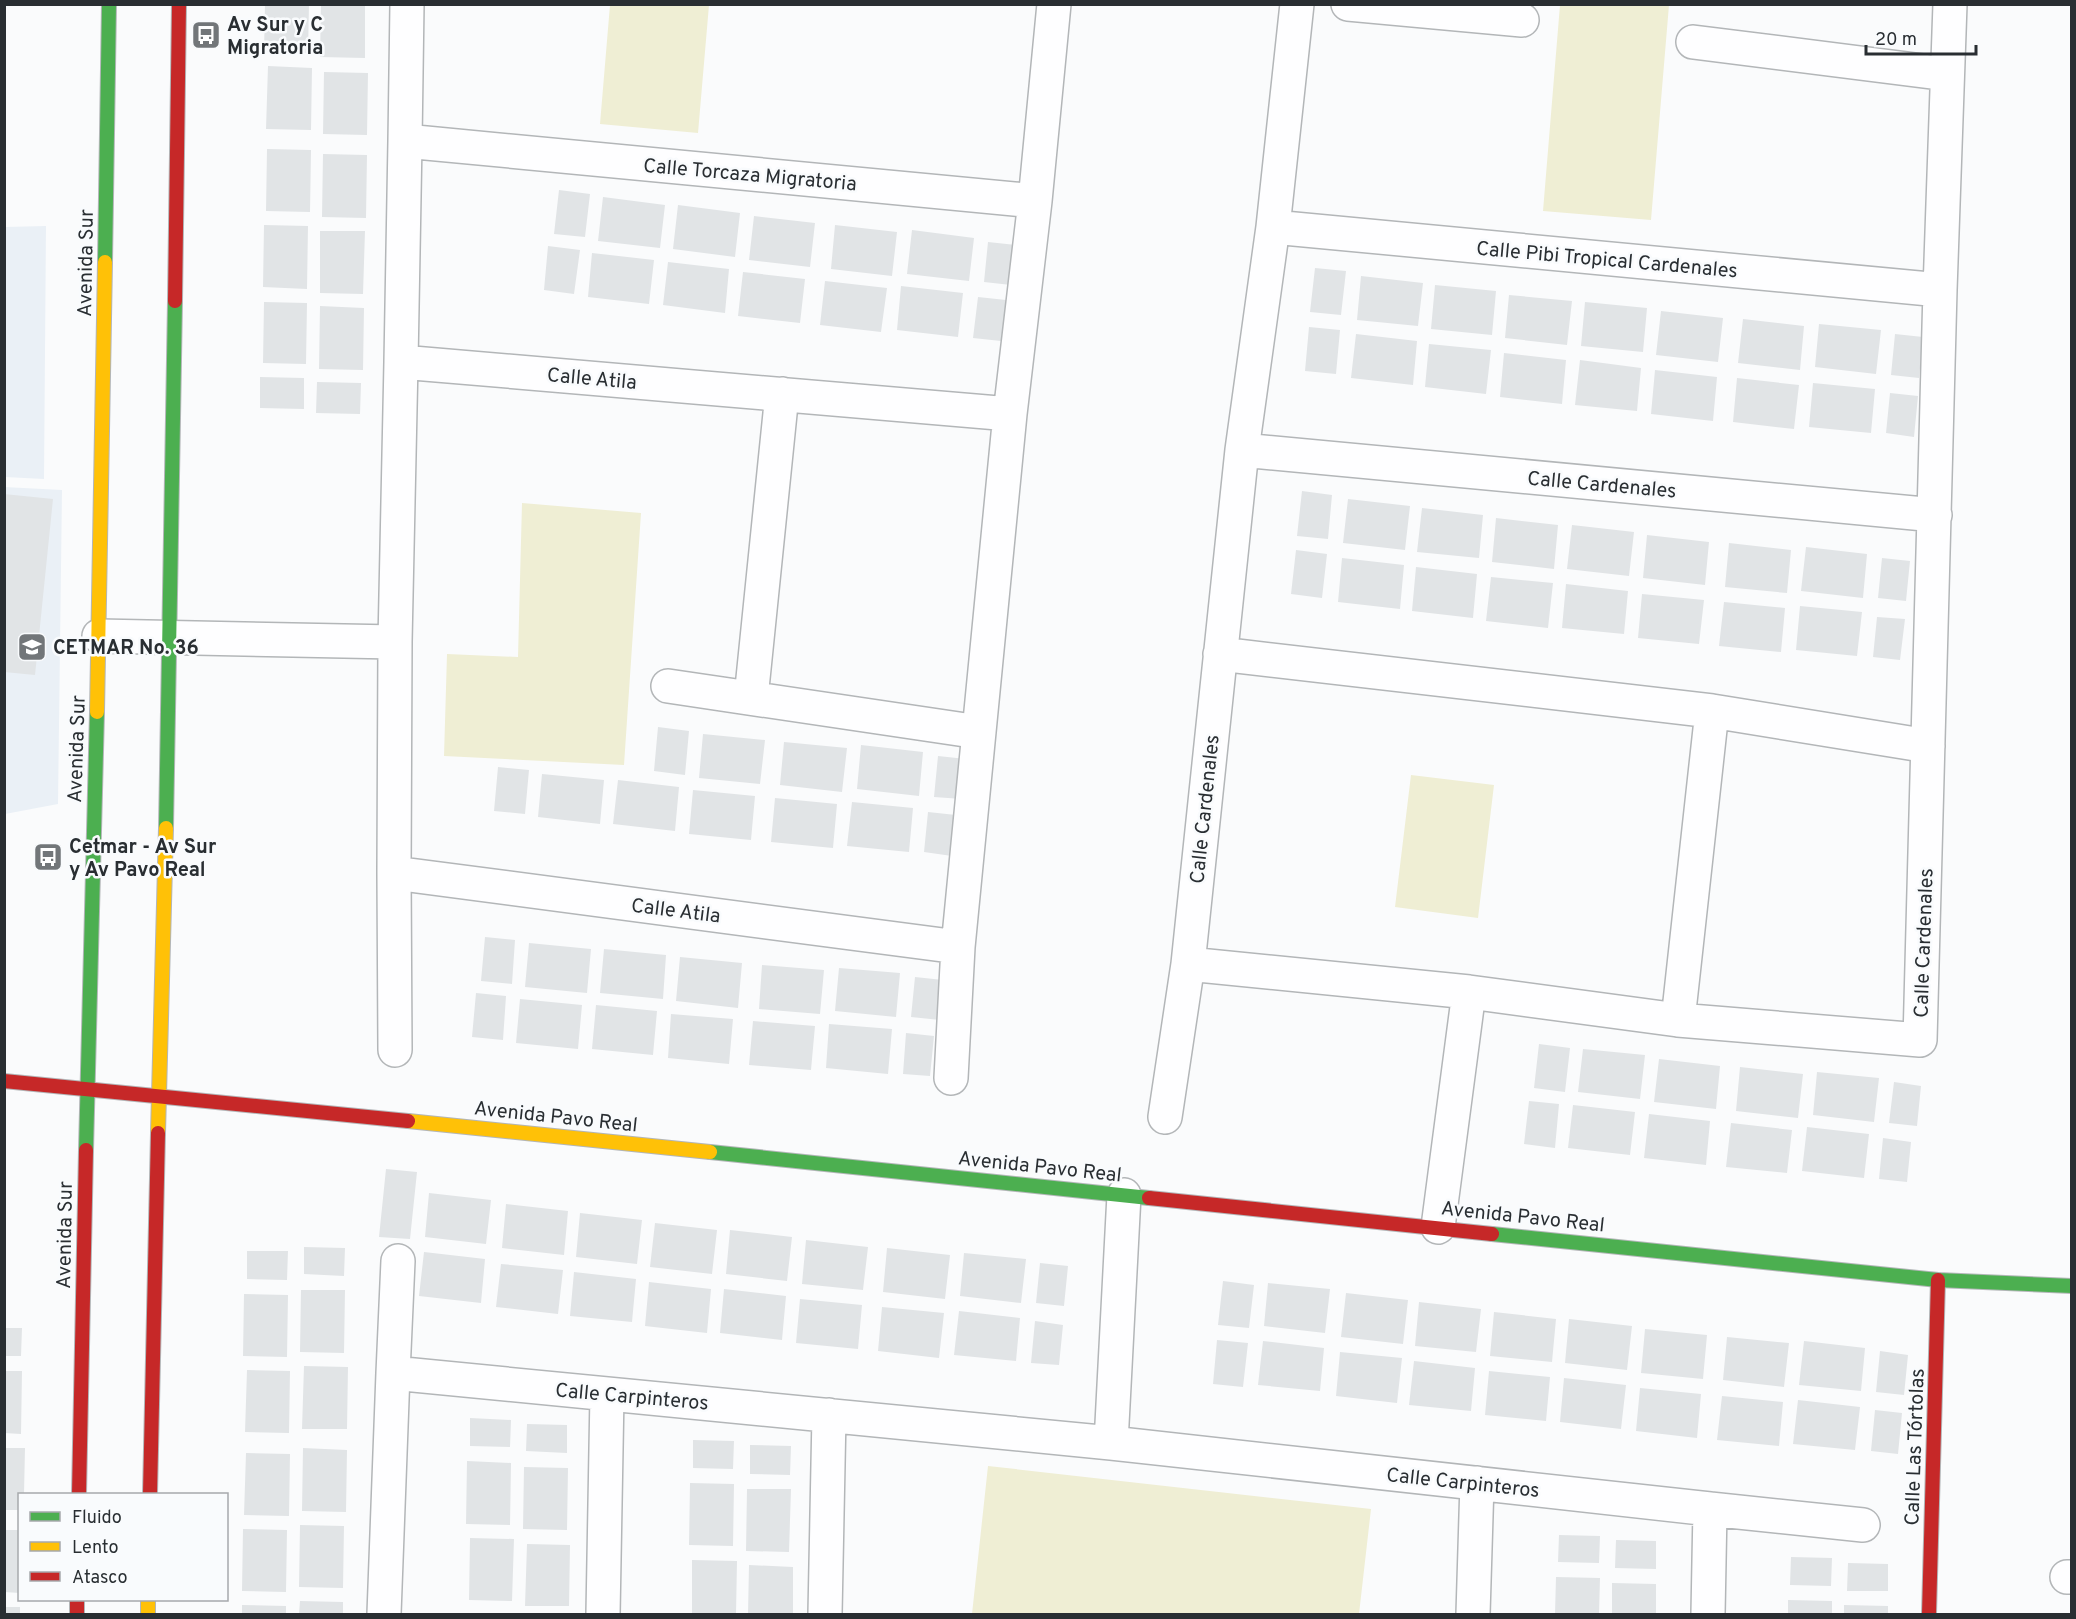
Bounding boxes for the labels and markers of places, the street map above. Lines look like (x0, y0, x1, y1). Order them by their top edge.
place label: Av Sur y C Migratoria (227, 13, 323, 62)
bus stop icon: Av Sur y C Migratoria (190, 19, 222, 51)
school or university icon: CETMAR No. 36 (16, 631, 48, 663)
place label: CETMAR No. 36 (53, 636, 199, 662)
place label: Cetmar - Av Sur y Av Pavo Real (69, 835, 217, 884)
bus stop icon: Cetmar - Av Sur y Av Pavo Real (32, 841, 64, 873)

